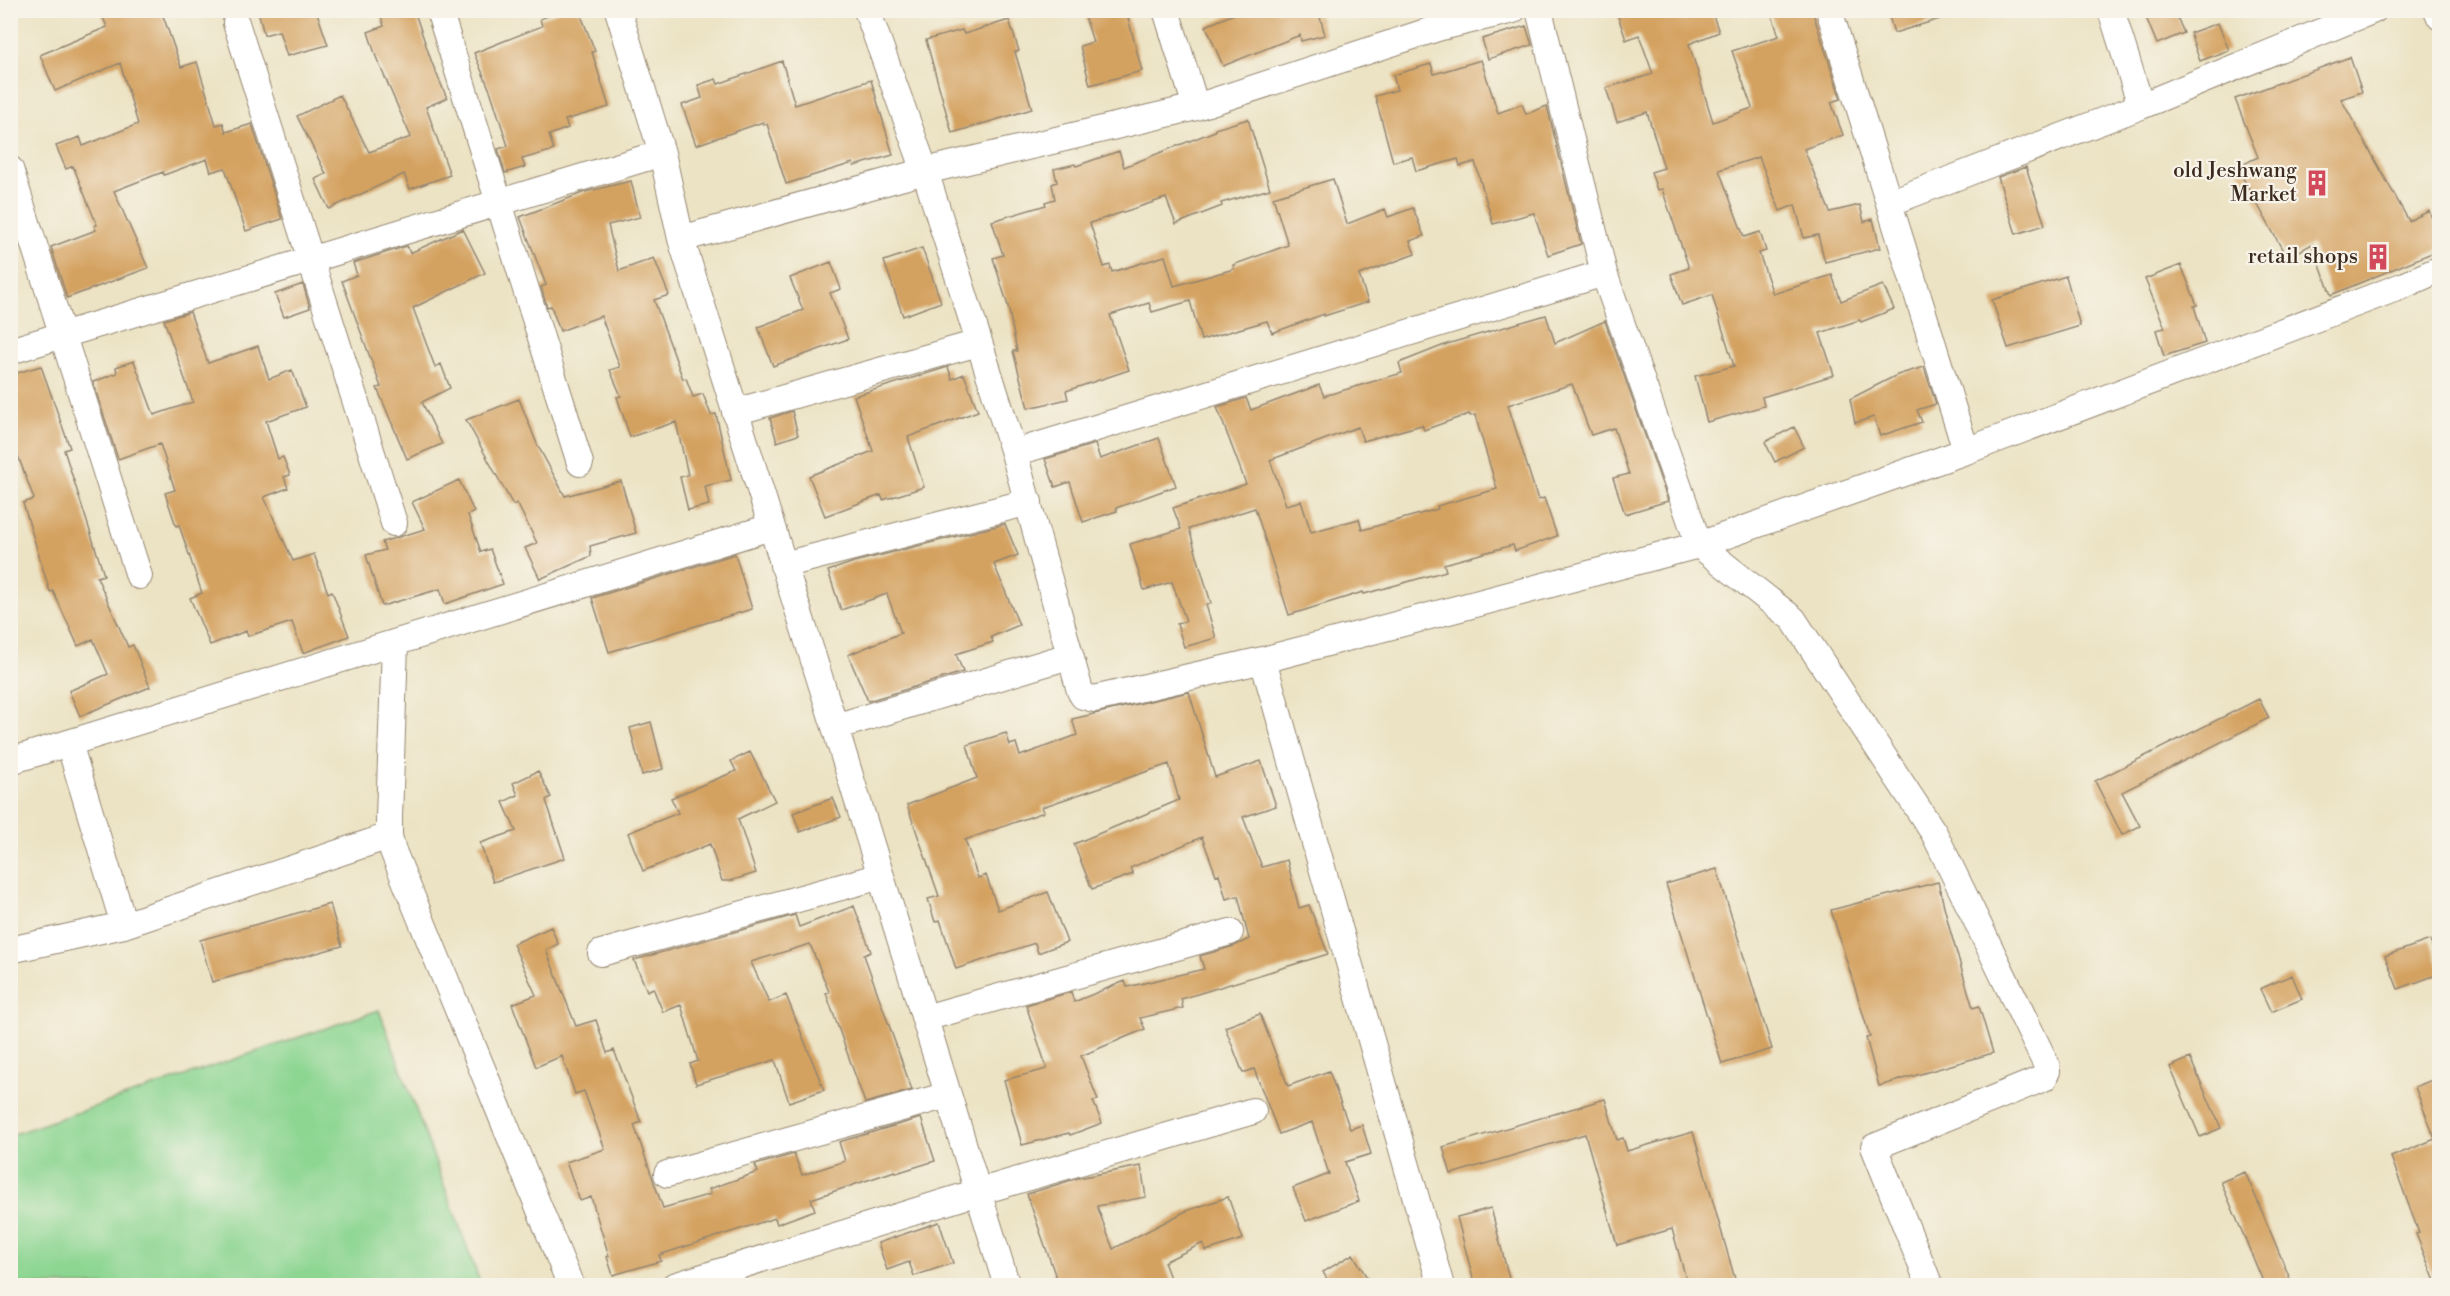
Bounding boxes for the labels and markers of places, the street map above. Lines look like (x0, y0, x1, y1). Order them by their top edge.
place label: old Jeshwang Market (2173, 158, 2298, 208)
building icon: old Jeshwang Market (2302, 168, 2332, 198)
building icon: retail shops (2363, 242, 2393, 272)
place label: retail shops (2248, 244, 2358, 270)

